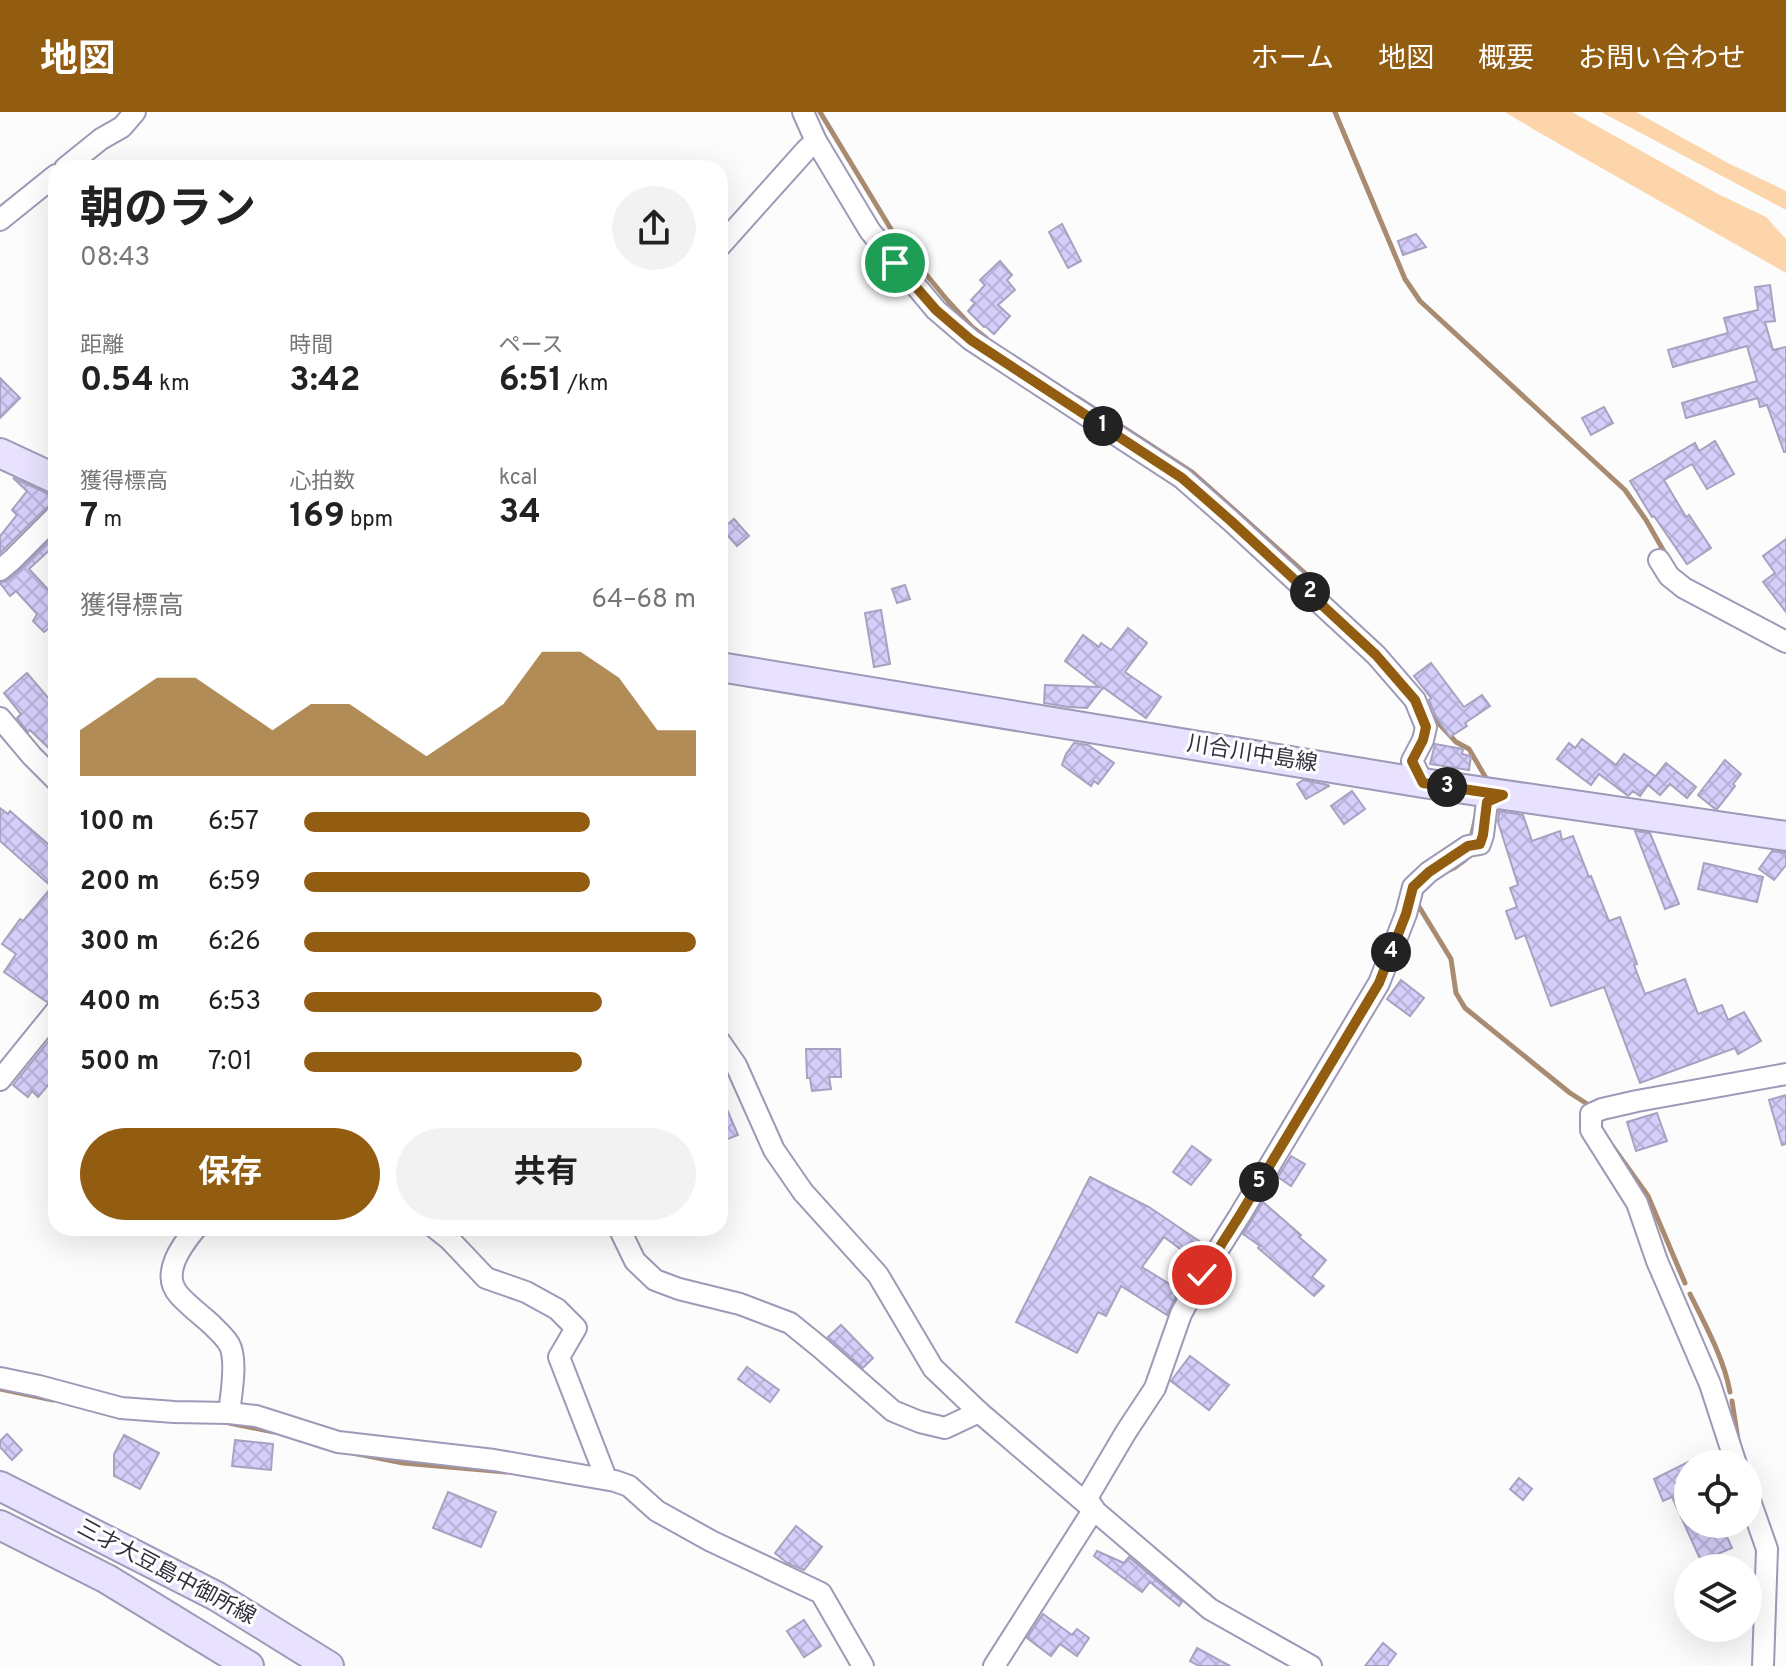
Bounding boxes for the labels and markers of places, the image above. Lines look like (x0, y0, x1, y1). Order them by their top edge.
pin (861, 229, 929, 297)
pin: 1 (1083, 406, 1123, 446)
pin: 2 (1290, 572, 1330, 612)
pin: 3 (1427, 767, 1467, 807)
pin: 4 (1371, 932, 1411, 972)
pin: 5 (1239, 1162, 1279, 1202)
pin (1168, 1241, 1236, 1309)

